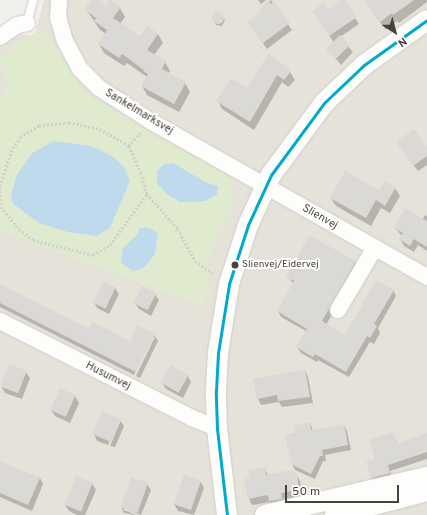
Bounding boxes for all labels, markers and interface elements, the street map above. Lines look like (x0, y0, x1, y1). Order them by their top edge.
north arrow (375, 12, 415, 52)
text: N (395, 34, 409, 50)
street label: Sankelmarksvej (102, 86, 176, 138)
street label: Slienvej (300, 202, 340, 232)
place label: Slienvej/Eidervej (242, 259, 319, 271)
marker: Slienvej/Eidervej (230, 260, 240, 270)
street label: Husumvej (83, 359, 133, 393)
scale bar (287, 477, 401, 503)
text: 50 m (292, 484, 320, 500)

